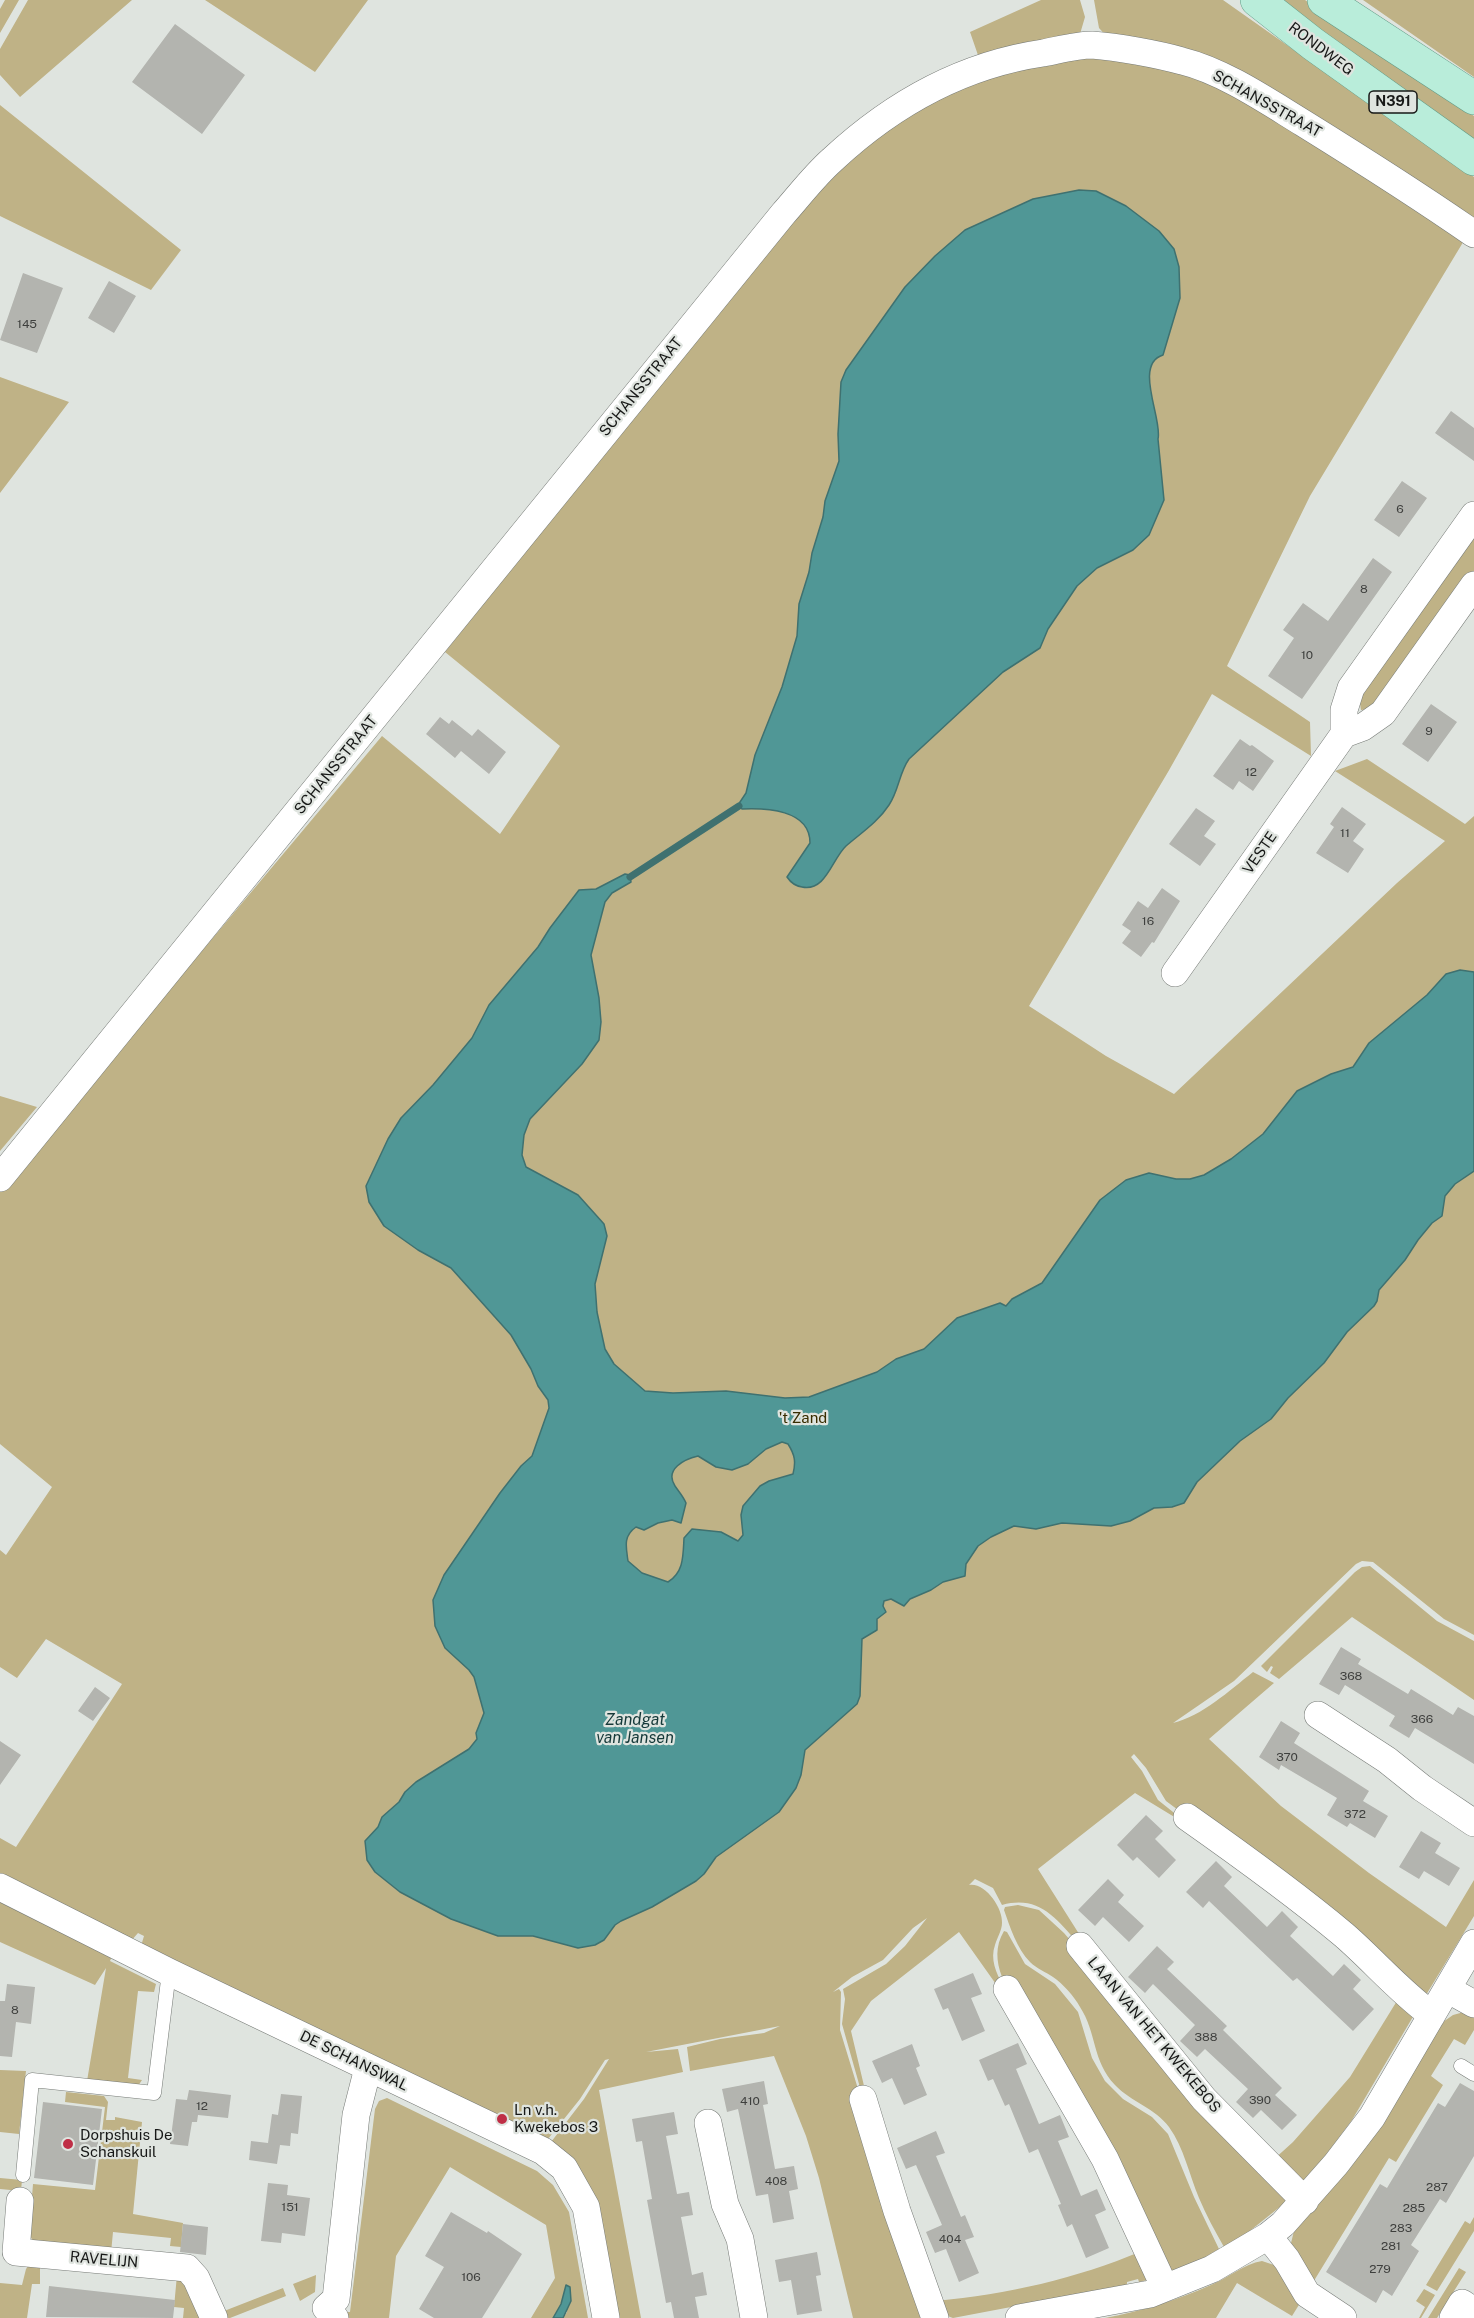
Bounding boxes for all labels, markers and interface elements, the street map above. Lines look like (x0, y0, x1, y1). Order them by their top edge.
street label: RONDWEG (1285, 19, 1357, 79)
street label: SCHANSSTRAAT (1209, 67, 1325, 141)
road number: N391 (1369, 91, 1417, 113)
house number: 145 (17, 317, 37, 331)
street label: SCHANSSTRAAT (596, 334, 686, 440)
house number: 6 (1396, 502, 1404, 516)
house number: 8 (1360, 582, 1368, 596)
house number: 10 (1301, 648, 1313, 662)
street label: SCHANSSTRAAT (291, 712, 381, 818)
house number: 9 (1425, 724, 1433, 738)
house number: 12 (1245, 765, 1257, 779)
house number: 11 (1340, 826, 1350, 840)
street label: VESTE (1239, 828, 1281, 878)
house number: 16 (1142, 914, 1154, 928)
park label: 't Zand (779, 1409, 827, 1427)
house number: 368 (1340, 1669, 1362, 1683)
water label: Zandgat van Jansen (596, 1710, 674, 1748)
house number: 366 (1411, 1712, 1433, 1726)
house number: 370 (1276, 1750, 1298, 1764)
house number: 372 (1344, 1807, 1366, 1821)
street label: LAAN VAN HET KWEKEBOS (1084, 1954, 1224, 2116)
house number: 8 (11, 2003, 19, 2017)
street label: DE SCHANSWAL (297, 2027, 411, 2095)
house number: 388 (1195, 2030, 1217, 2044)
house number: 390 (1249, 2093, 1271, 2107)
house number: 410 (740, 2094, 760, 2108)
house number: 12 (196, 2099, 208, 2113)
place label: Ln v.h. Kwekebos 3 (514, 2101, 598, 2136)
marker: Ln v.h. Kwekebos 3 (495, 2112, 509, 2126)
place label: Dorpshuis De Schanskuil (80, 2126, 173, 2161)
marker: Dorpshuis De Schanskuil (61, 2137, 75, 2151)
house number: 408 (765, 2174, 787, 2188)
house number: 287 (1426, 2180, 1448, 2194)
house number: 151 (281, 2200, 299, 2214)
house number: 285 (1403, 2201, 1425, 2215)
house number: 283 (1390, 2221, 1412, 2235)
house number: 404 (939, 2232, 961, 2246)
house number: 281 (1381, 2239, 1401, 2253)
street label: RAVELIJN (69, 2248, 139, 2272)
house number: 279 (1369, 2262, 1391, 2276)
house number: 106 (461, 2270, 481, 2284)

